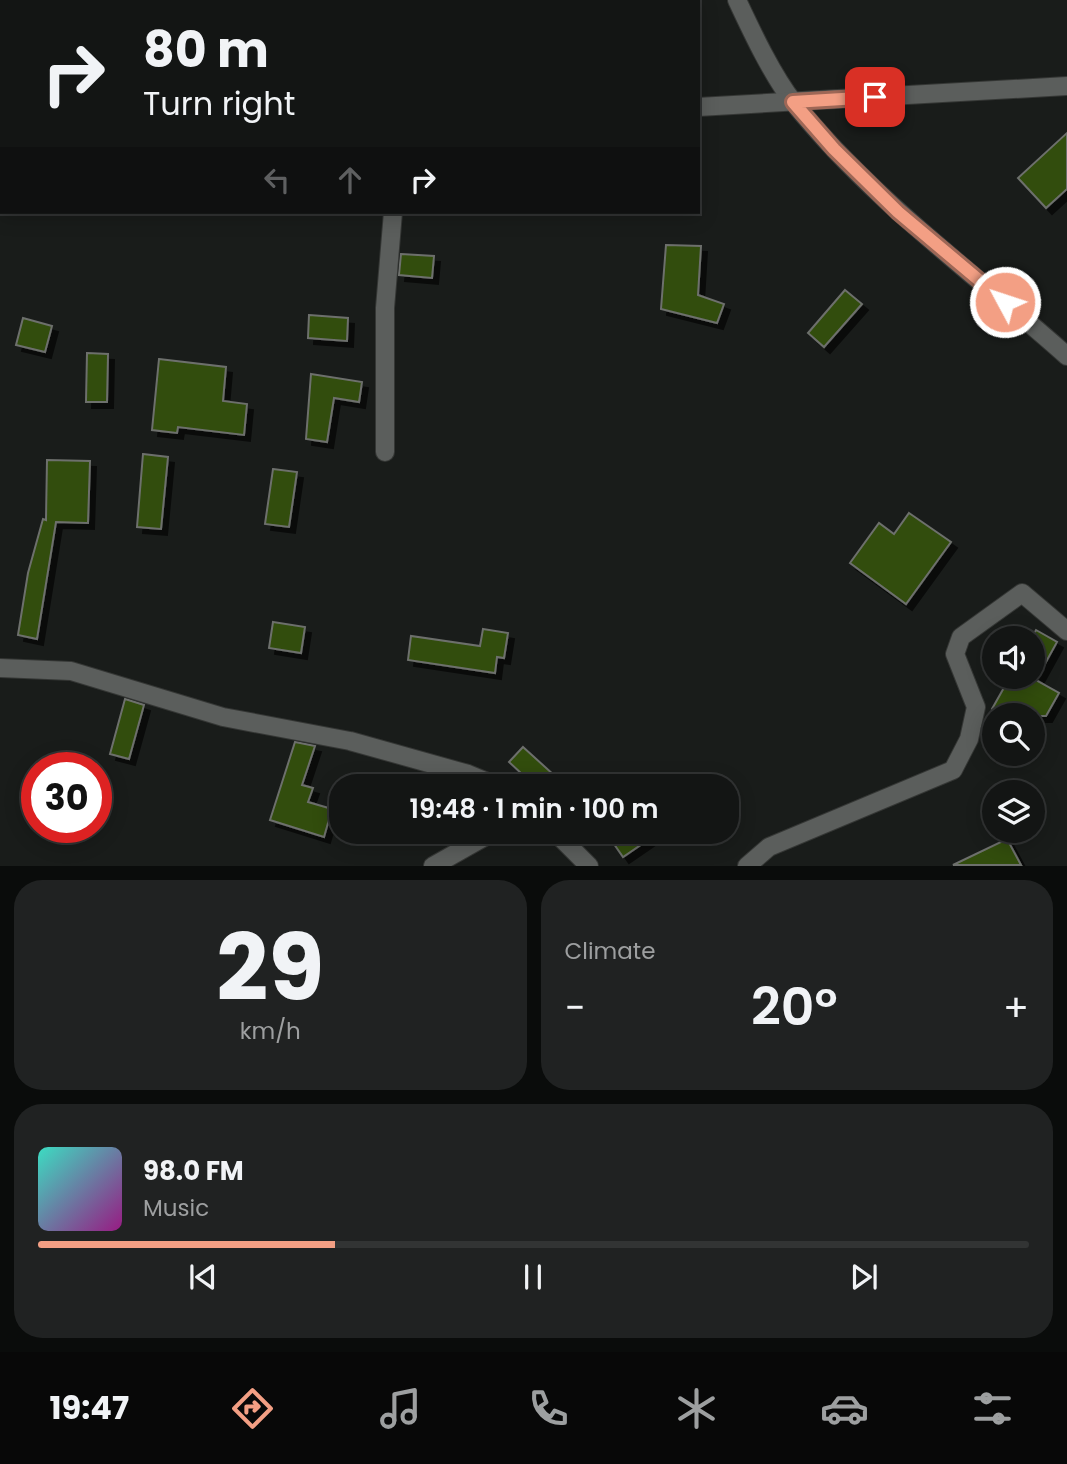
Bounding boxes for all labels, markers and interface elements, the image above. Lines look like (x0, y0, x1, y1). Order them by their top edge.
text: 80 m (143, 16, 269, 84)
icon: right (28, 28, 119, 119)
pin (845, 67, 905, 127)
icon: arrive (856, 78, 894, 116)
text: Turn right (143, 81, 295, 126)
icon: left (258, 161, 296, 199)
icon: ahead (331, 161, 369, 199)
icon: right (404, 161, 442, 199)
position arrow (968, 265, 1042, 339)
map controls (982, 626, 1045, 843)
button: sound (982, 626, 1045, 689)
button: search (982, 703, 1045, 766)
speed limit sign: 30 (21, 752, 112, 843)
button: layers (982, 780, 1045, 843)
text: 19:48 · 1 min · 100 m (410, 791, 658, 827)
text: 29 (216, 904, 324, 1032)
text: Climate (565, 935, 655, 967)
text: 20° (751, 970, 838, 1043)
text: − (565, 981, 585, 1034)
text: + (1003, 981, 1029, 1034)
text: km/h (240, 1015, 301, 1047)
text: 98.0 FM (143, 1153, 244, 1189)
text: Music (143, 1192, 209, 1224)
icon: previous (184, 1258, 222, 1296)
icon: pause (514, 1258, 552, 1296)
icon: next (845, 1258, 883, 1296)
icon: directions (228, 1384, 277, 1433)
icon: music (376, 1384, 425, 1433)
icon: phone (524, 1384, 573, 1433)
icon: climate (672, 1384, 721, 1433)
icon: car (820, 1384, 869, 1433)
icon: filters (968, 1384, 1017, 1433)
text: 19:47 (50, 1385, 129, 1430)

